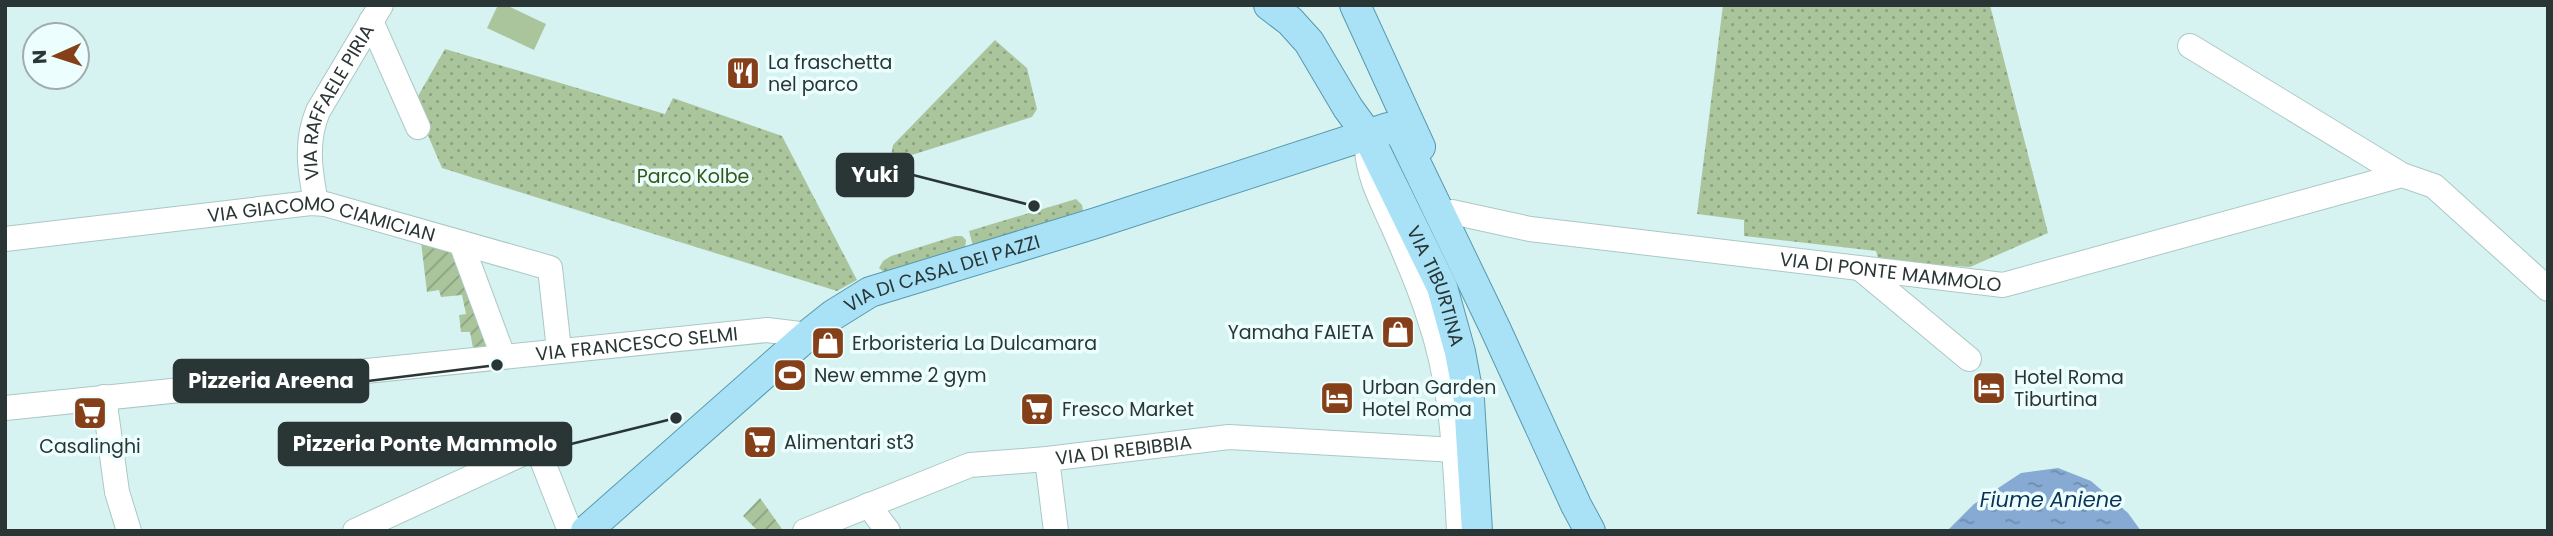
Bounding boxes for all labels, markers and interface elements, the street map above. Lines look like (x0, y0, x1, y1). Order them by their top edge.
street label: VIA RAFFAELE PIRIA (297, 19, 381, 182)
north arrow (21, 21, 91, 91)
text: N (26, 49, 53, 65)
place label: La fraschetta nel parco (768, 49, 892, 98)
restaurant icon: La fraschetta nel parco (724, 54, 762, 92)
callout: Yuki (837, 154, 913, 196)
text: Yuki (851, 160, 899, 189)
park label: Parco Kolbe (637, 163, 749, 190)
street label: VIA GIACOMO CIAMICIAN (206, 190, 438, 249)
street label: VIA TIBURTINA (1400, 221, 1471, 350)
street label: VIA DI CASAL DEI PAZZI (839, 228, 1043, 319)
street label: VIA DI PONTE MAMMOLO (1778, 246, 2003, 299)
shop icon: Yamaha FAIETA (1379, 313, 1417, 351)
place label: Yamaha FAIETA (1228, 319, 1374, 346)
street label: VIA FRANCESCO SELMI (534, 320, 739, 368)
shop icon: Erboristeria La Dulcamara (809, 324, 847, 362)
place label: Erboristeria La Dulcamara (852, 330, 1097, 357)
sports icon: New emme 2 gym (771, 356, 809, 394)
callout: Pizzeria Areena (174, 360, 368, 402)
place label: New emme 2 gym (814, 362, 987, 389)
place label: Hotel Roma Tiburtina (2014, 364, 2124, 413)
text: Pizzeria Areena (188, 366, 354, 395)
hotel icon: Hotel Roma Tiburtina (1970, 369, 2008, 407)
place label: Urban Garden Hotel Roma (1362, 374, 1496, 423)
hotel icon: Urban Garden Hotel Roma (1318, 379, 1356, 417)
supermarket icon: Fresco Market (1018, 390, 1056, 428)
supermarket icon: Casalinghi (71, 394, 109, 432)
place label: Fresco Market (1062, 396, 1194, 423)
callout: Pizzeria Ponte Mammolo (279, 423, 571, 465)
supermarket icon: Alimentari st3 (741, 423, 779, 461)
text: Pizzeria Ponte Mammolo (293, 429, 557, 458)
place label: Alimentari st3 (784, 429, 914, 456)
street label: VIA DI REBIBBIA (1054, 429, 1193, 472)
place label: Casalinghi (39, 433, 141, 460)
water label: Fiume Aniene (1980, 485, 2122, 514)

